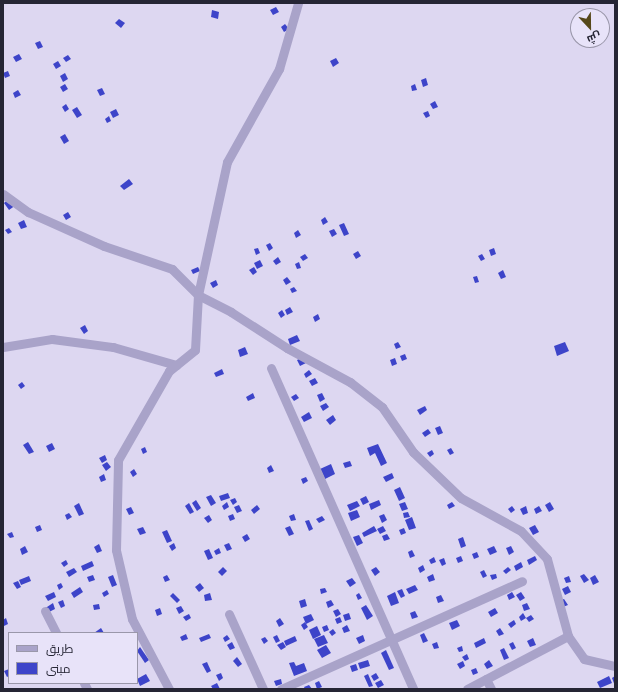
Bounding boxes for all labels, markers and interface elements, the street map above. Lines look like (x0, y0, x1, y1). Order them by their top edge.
north arrow (570, 8, 610, 48)
text: ش (585, 29, 603, 47)
legend (8, 632, 138, 684)
text: طريق (46, 641, 73, 656)
text: مبنى (46, 661, 71, 676)

